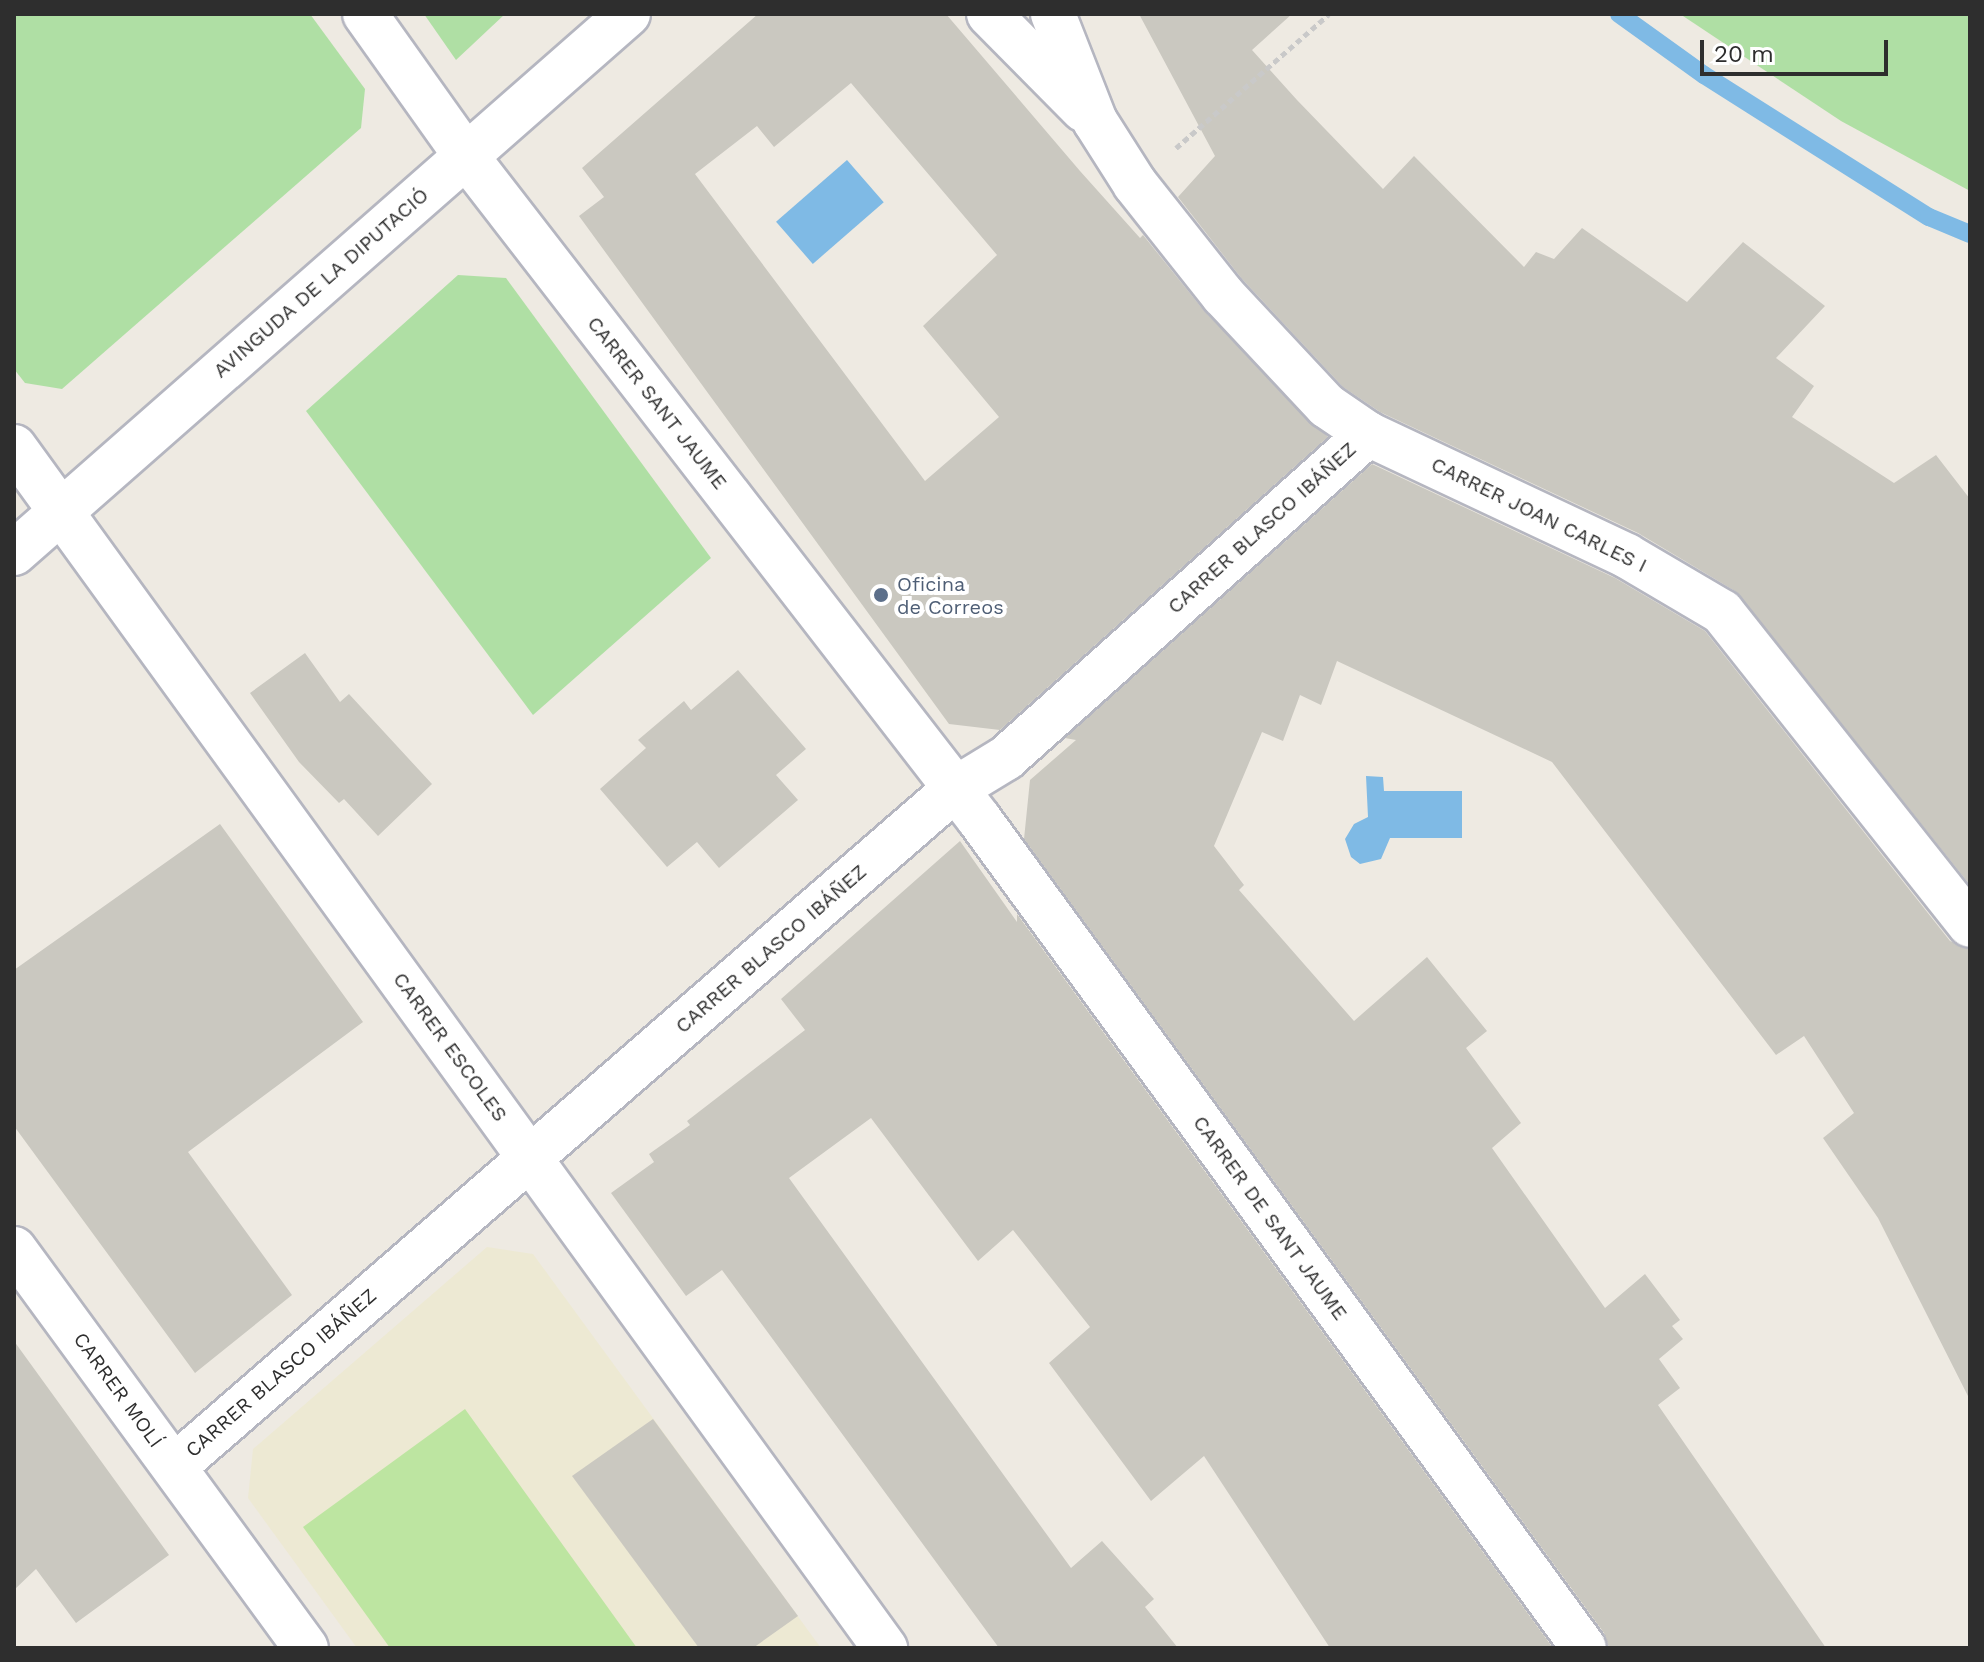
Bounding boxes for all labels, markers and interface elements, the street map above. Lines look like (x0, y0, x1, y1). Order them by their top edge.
scale bar (1704, 24, 1892, 74)
text: 20 m (1714, 40, 1774, 68)
street label: AVINGUDA DE LA DIPUTACIÓ (208, 183, 434, 383)
street label: CARRER SANT JAUME (582, 312, 732, 494)
street label: CARRER BLASCO IBÁÑEZ (1163, 437, 1361, 619)
street label: CARRER JOAN CARLES I (1427, 452, 1651, 578)
place label: Oficina de Correos (897, 572, 1004, 619)
marker: Oficina de Correos (872, 586, 890, 604)
street label: CARRER BLASCO IBÁÑEZ (671, 860, 871, 1038)
street label: CARRER ESCOLES (388, 968, 512, 1126)
street label: CARRER DE SANT JAUME (1188, 1111, 1352, 1325)
street label: CARRER BLASCO IBÁÑEZ (181, 1284, 381, 1462)
street label: CARRER MOLÍ (68, 1328, 168, 1452)

